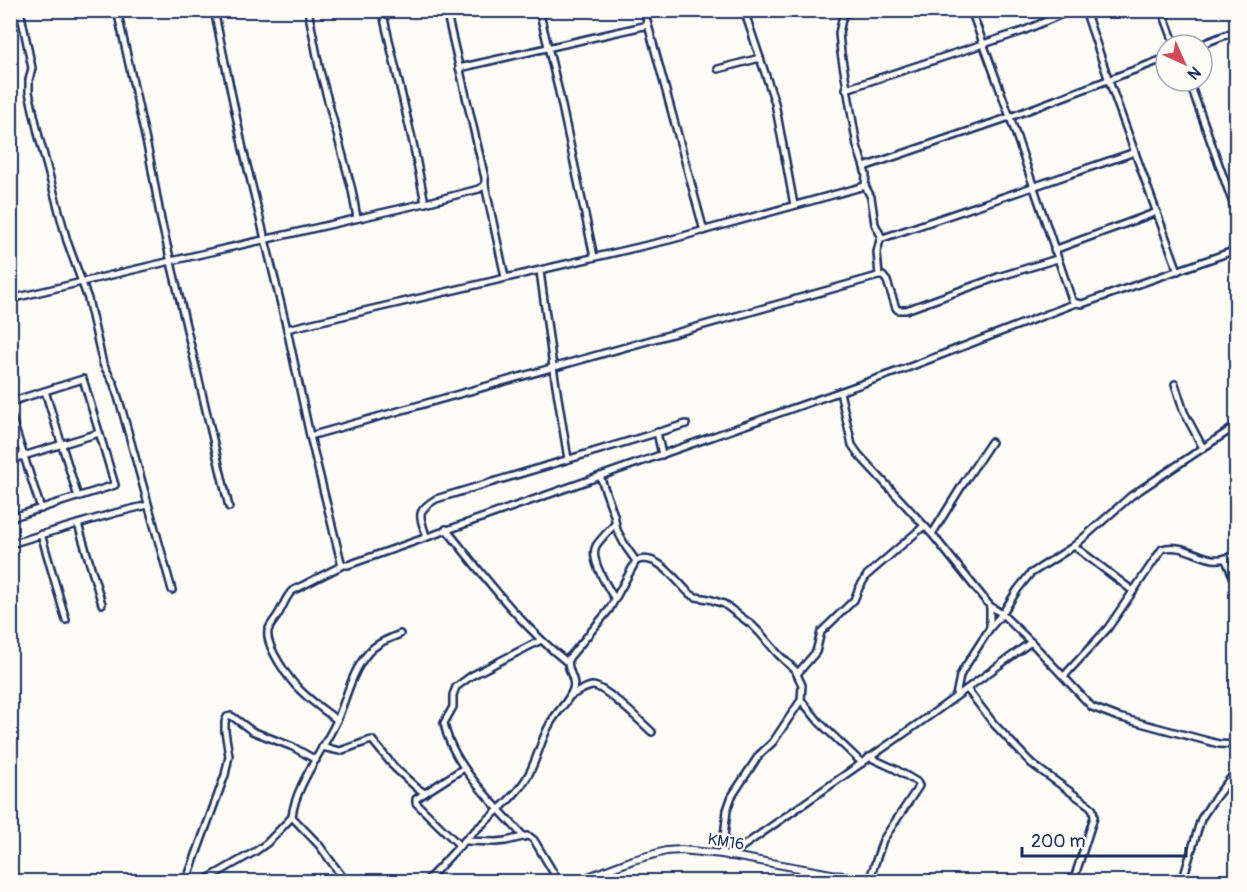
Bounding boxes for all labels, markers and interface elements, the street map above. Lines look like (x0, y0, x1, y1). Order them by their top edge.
north arrow (1154, 33, 1214, 93)
text: N (1183, 62, 1205, 84)
scale bar (1022, 820, 1186, 858)
street label: KM16 (706, 829, 746, 855)
text: 200 m (1031, 830, 1086, 853)

